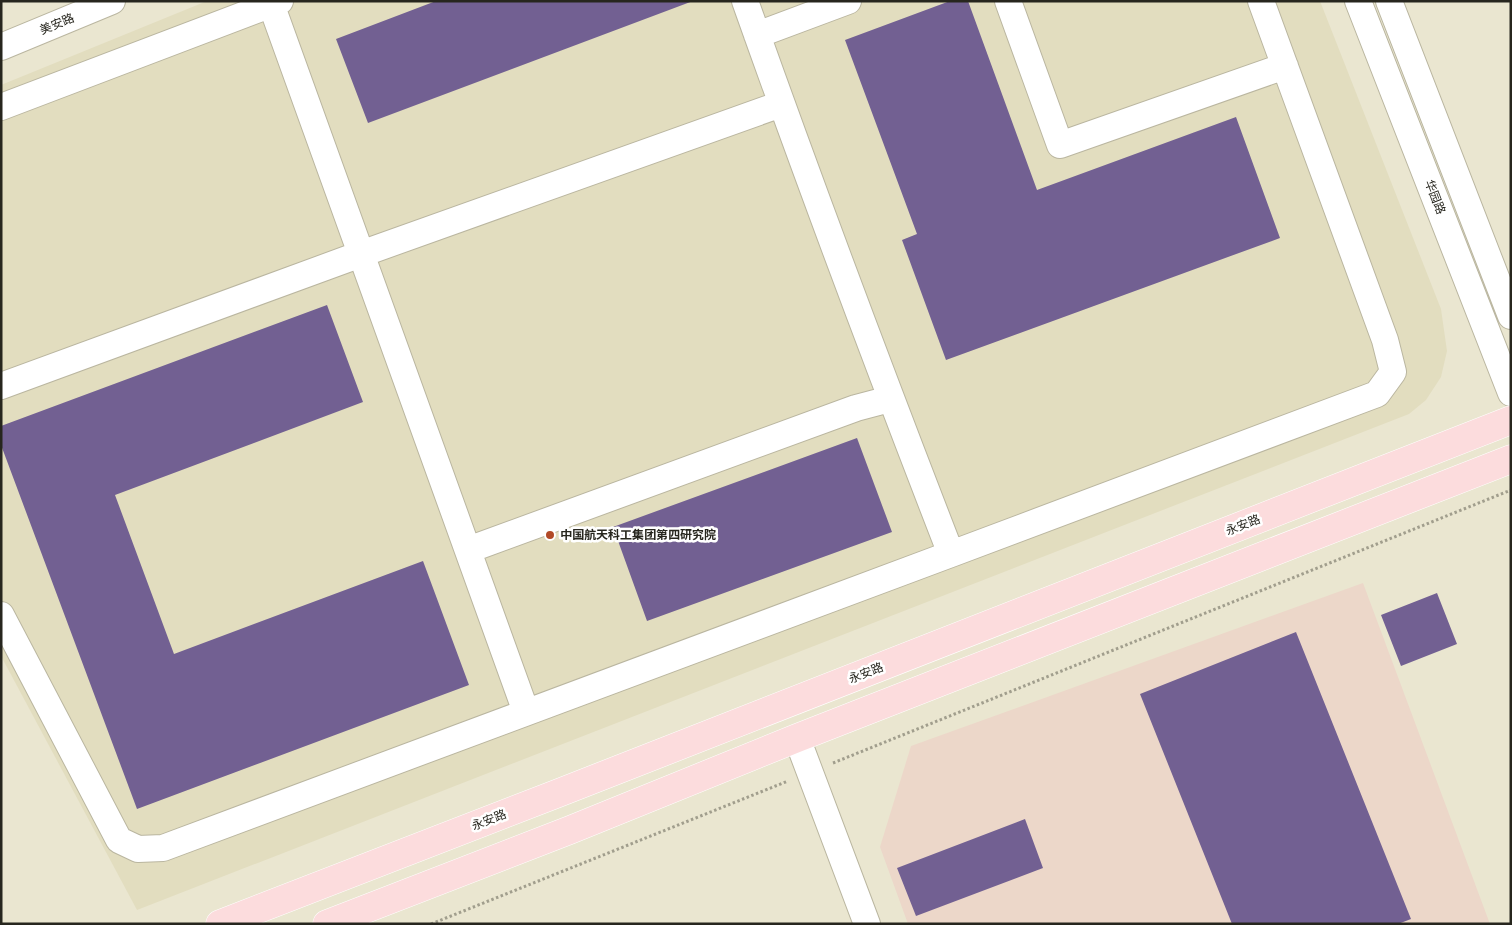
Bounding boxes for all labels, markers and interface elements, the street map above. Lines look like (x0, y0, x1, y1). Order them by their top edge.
street label: 美安路 (37, 10, 77, 39)
street label: 华园路 (1420, 177, 1449, 217)
street label: 永安路 (1223, 511, 1263, 540)
place label: 中国航天科工集团第四研究院 (560, 527, 716, 544)
marker: 中国航天科工集团第四研究院 (544, 529, 556, 541)
street label: 永安路 (846, 659, 886, 688)
street label: 永安路 (469, 806, 509, 835)

